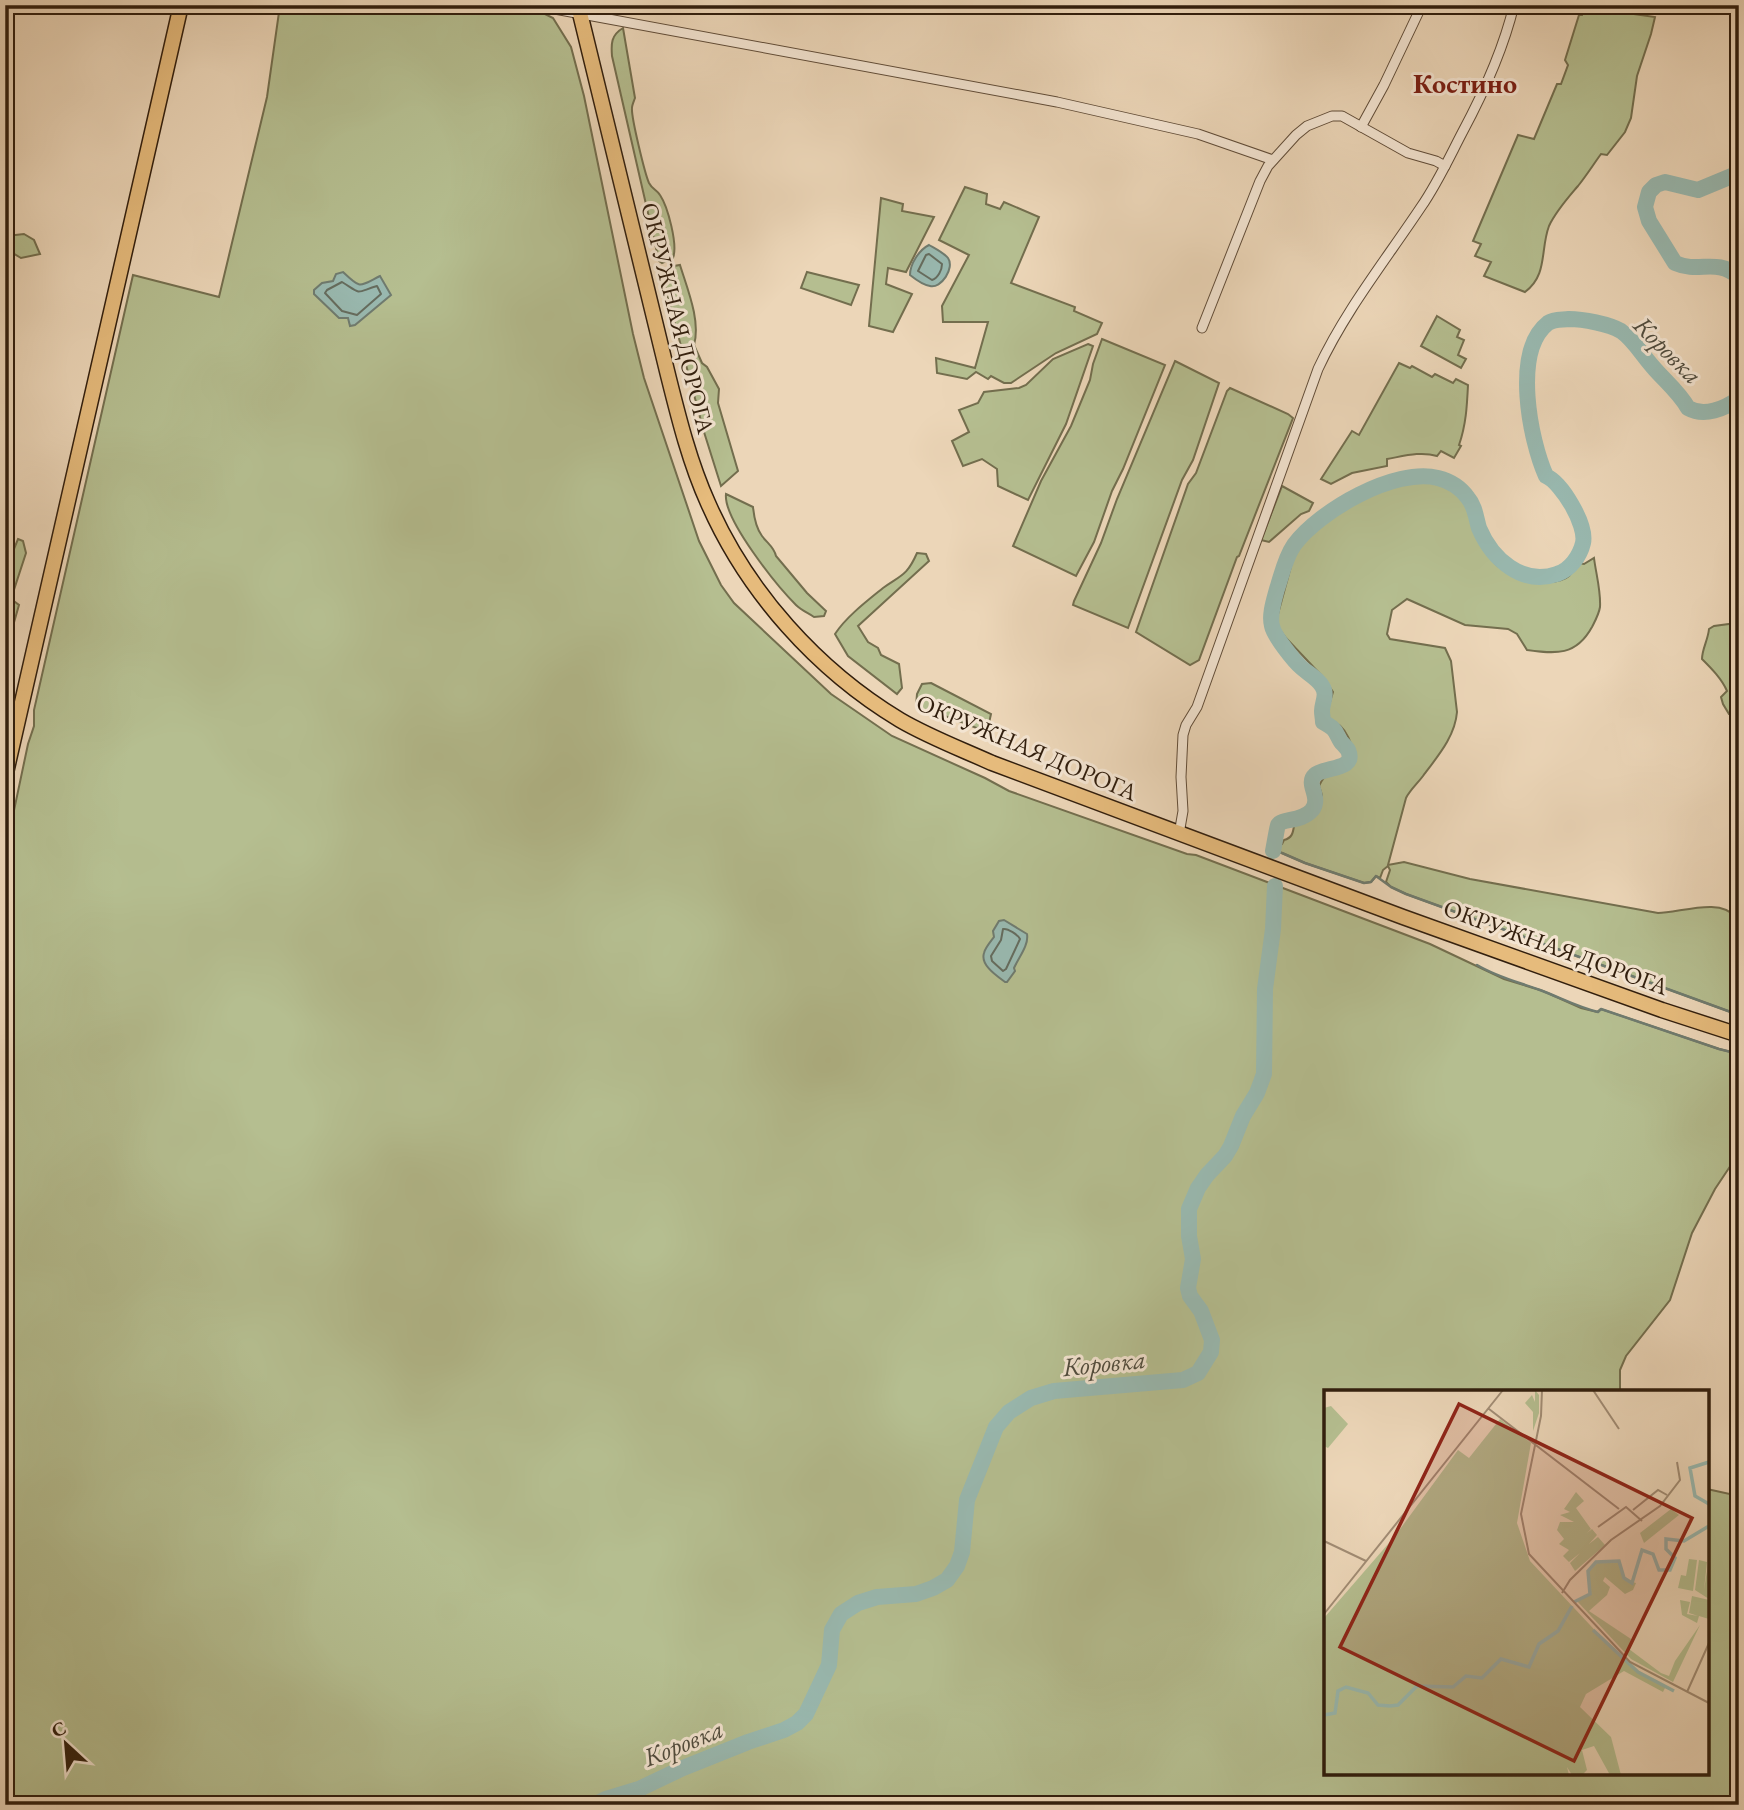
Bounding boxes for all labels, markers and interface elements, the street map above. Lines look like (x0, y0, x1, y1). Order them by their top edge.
district label: Костино (1413, 65, 1517, 101)
street label: ОКРУЖНАЯ ДОРОГА (634, 199, 722, 437)
water label: Коровка (1626, 308, 1710, 392)
street label: ОКРУЖНАЯ ДОРОГА (912, 686, 1142, 808)
street label: ОКРУЖНАЯ ДОРОГА (1439, 892, 1673, 1002)
water label: Коровка (1060, 1342, 1147, 1384)
inset map (1324, 1390, 1709, 1775)
north arrow (32, 1708, 102, 1778)
water label: Коровка (637, 1712, 728, 1775)
text: С (47, 1715, 70, 1743)

